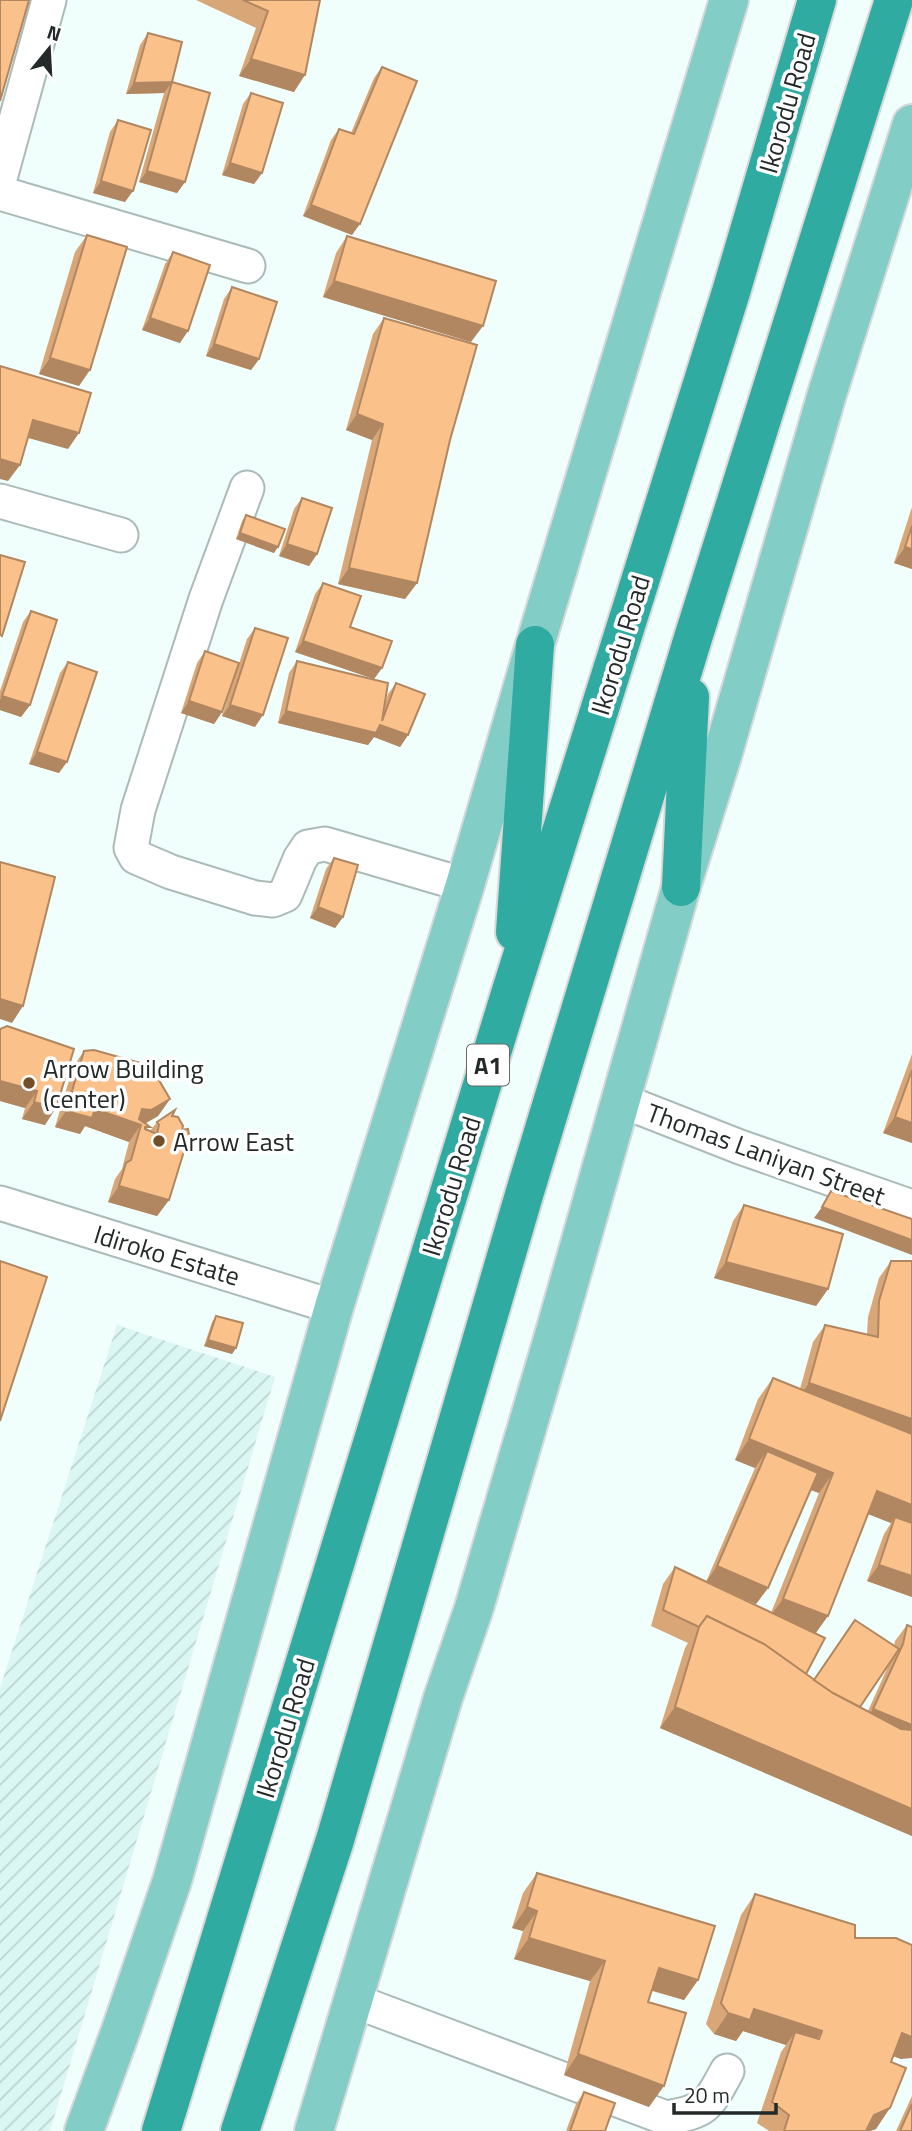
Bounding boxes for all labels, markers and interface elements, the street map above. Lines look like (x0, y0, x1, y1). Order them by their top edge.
north arrow (14, 14, 84, 84)
text: N (44, 17, 65, 48)
street label: Ikorodu Road (748, 28, 826, 178)
street label: Ikorodu Road (580, 570, 660, 720)
road number: A1 (467, 1044, 509, 1086)
place label: Arrow Building (center) (43, 1049, 204, 1118)
marker: Arrow Building (center) (21, 1075, 37, 1091)
street label: Thomas Laniyan Street (641, 1093, 891, 1215)
street label: Ikorodu Road (411, 1111, 491, 1261)
place label: Arrow East (173, 1122, 294, 1161)
marker: Arrow East (151, 1133, 167, 1149)
street label: Idiroko Estate (89, 1214, 245, 1296)
street label: Ikorodu Road (245, 1653, 325, 1803)
scale bar (674, 2072, 776, 2116)
text: 20 m (684, 2079, 730, 2111)

